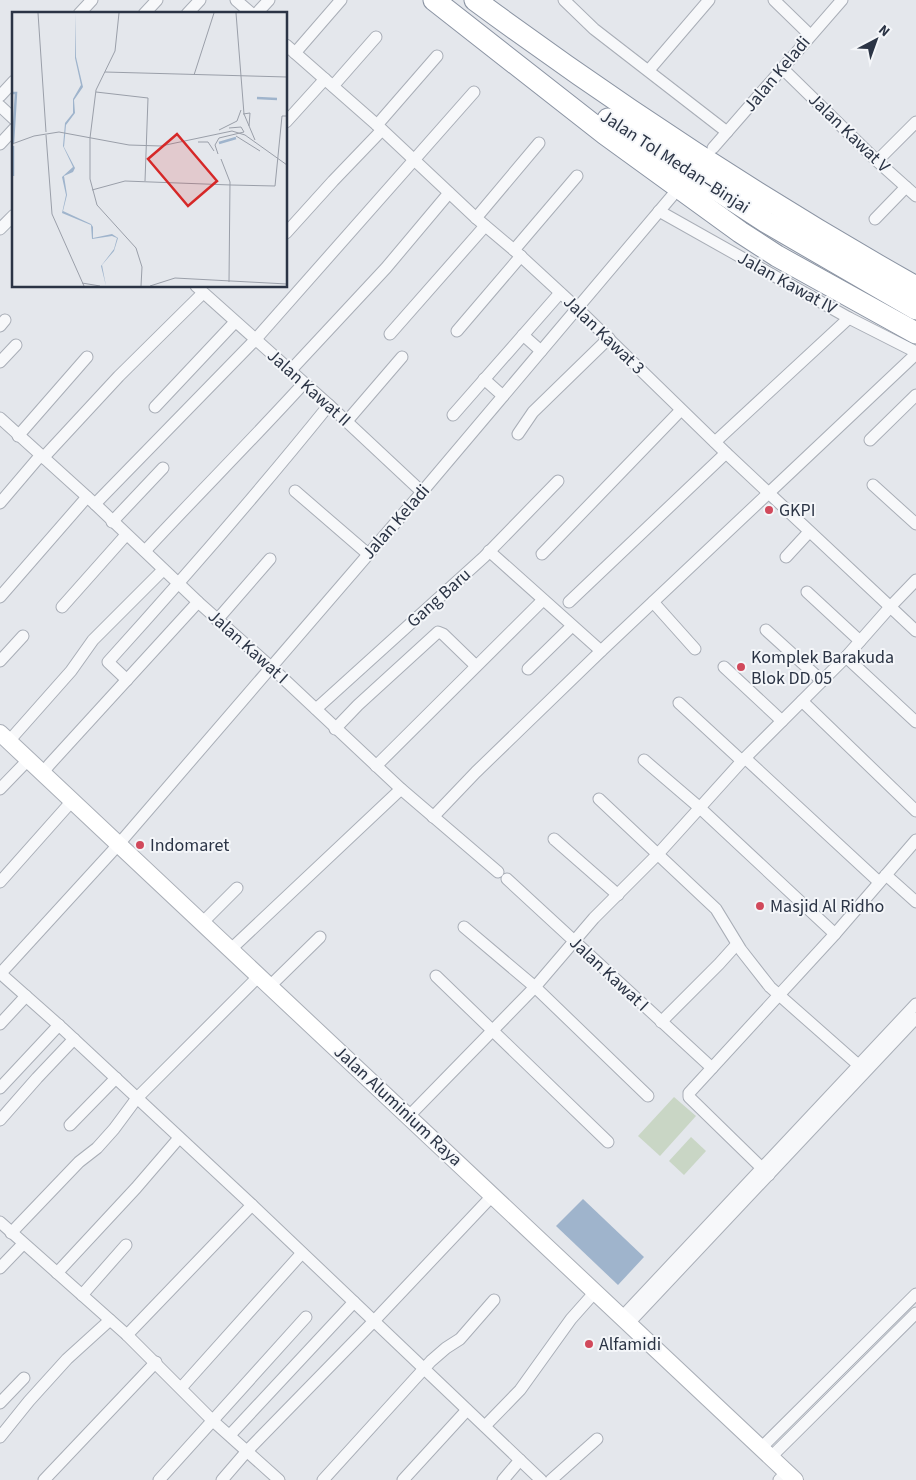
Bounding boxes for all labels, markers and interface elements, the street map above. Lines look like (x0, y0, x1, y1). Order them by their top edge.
inset map (12, 12, 288, 288)
north arrow (851, 15, 901, 65)
text: N (874, 20, 894, 42)
street label: Jalan Keladi (738, 31, 816, 117)
street label: Jalan Kawat V (803, 88, 896, 179)
street label: Jalan Tol Medan–Binjai (595, 104, 755, 220)
street label: Jalan Kawat IV (733, 246, 842, 321)
street label: Jalan Kawat 3 (558, 290, 650, 380)
street label: Jalan Kawat II (262, 344, 356, 432)
street label: Jalan Keladi (356, 479, 436, 565)
place label: GKPI (779, 498, 815, 523)
marker: GKPI (763, 504, 775, 516)
street label: Gang Baru (402, 562, 476, 634)
street label: Jalan Kawat I (202, 604, 294, 690)
place label: Komplek Barakuda Blok DD 05 (751, 645, 894, 691)
marker: Komplek Barakuda Blok DD 05 (735, 661, 747, 673)
place label: Indomaret (150, 833, 229, 858)
marker: Indomaret (134, 839, 146, 851)
place label: Masjid Al Ridho (770, 894, 884, 919)
marker: Masjid Al Ridho (754, 900, 766, 912)
street label: Jalan Kawat I (564, 931, 654, 1017)
street label: Jalan Aluminium Raya (328, 1040, 468, 1172)
place label: Alfamidi (599, 1332, 661, 1357)
marker: Alfamidi (583, 1338, 595, 1350)

